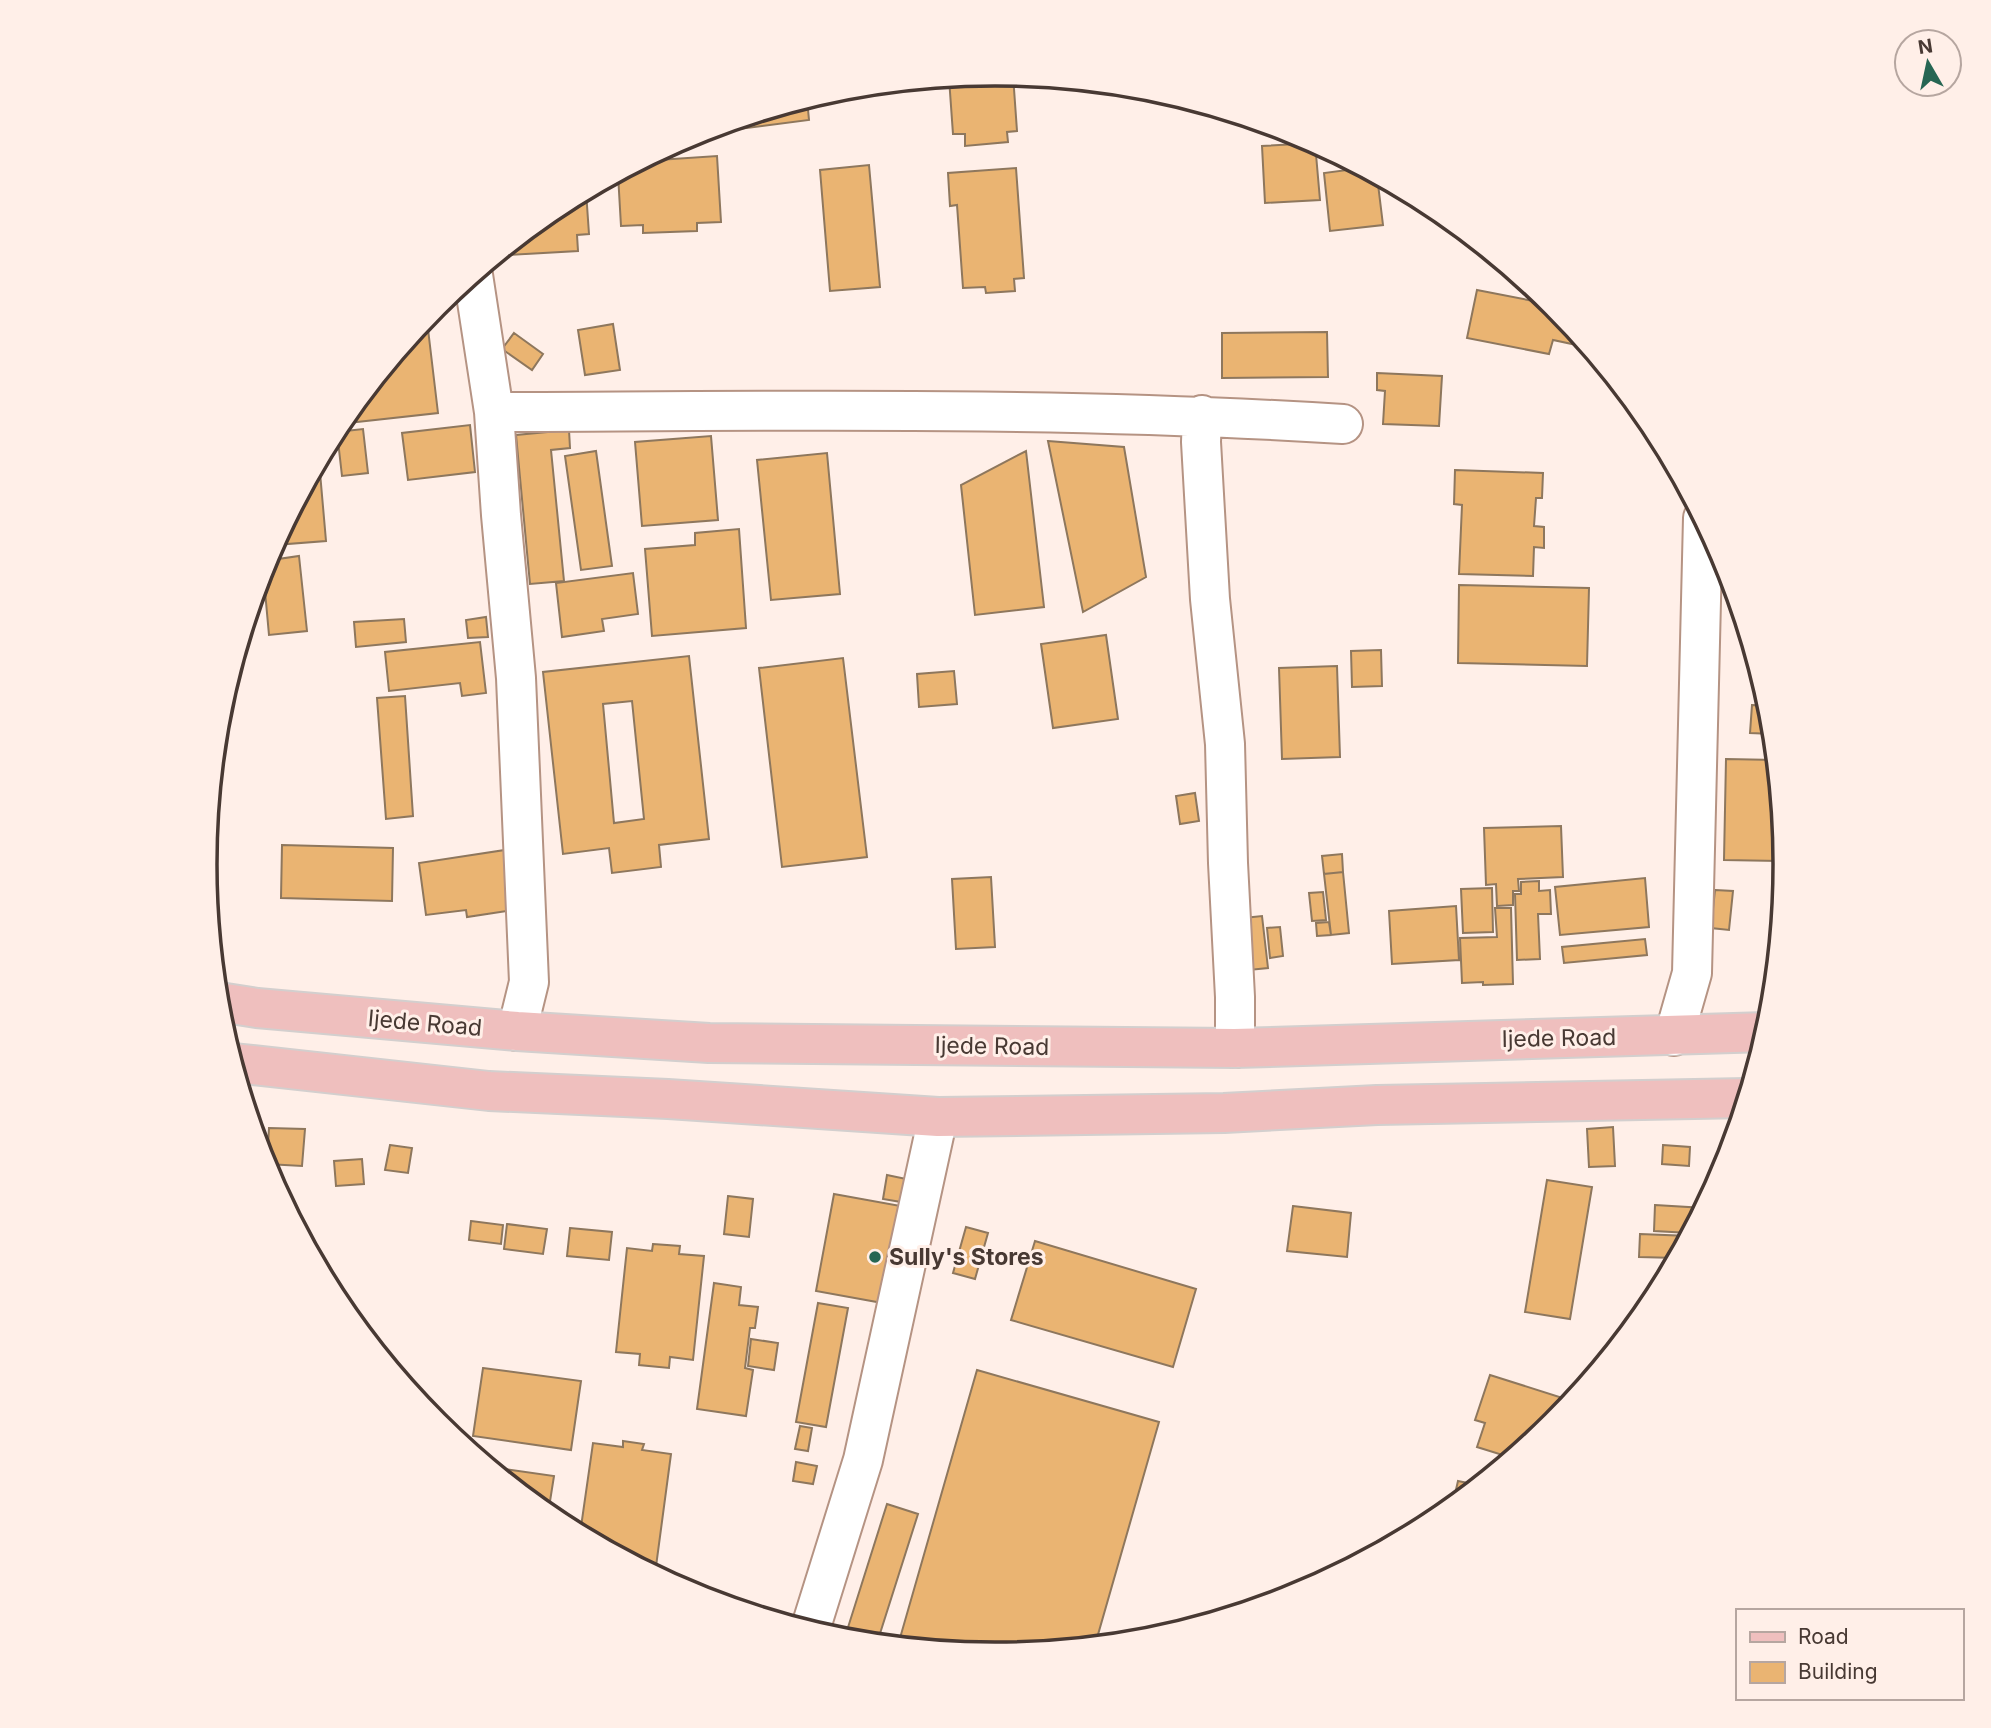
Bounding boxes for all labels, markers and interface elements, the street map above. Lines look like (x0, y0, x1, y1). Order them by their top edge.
north arrow (1893, 28, 1963, 98)
text: N (1916, 34, 1934, 59)
street label: Ijede Road (367, 1004, 483, 1042)
street label: Ijede Road (1501, 1023, 1617, 1053)
street label: Ijede Road (934, 1031, 1050, 1061)
place label: Sully's Stores (889, 1243, 1044, 1271)
marker: Sully's Stores (867, 1249, 883, 1265)
legend (1736, 1609, 1963, 1700)
text: Road (1798, 1624, 1849, 1649)
text: Building (1798, 1659, 1878, 1684)

